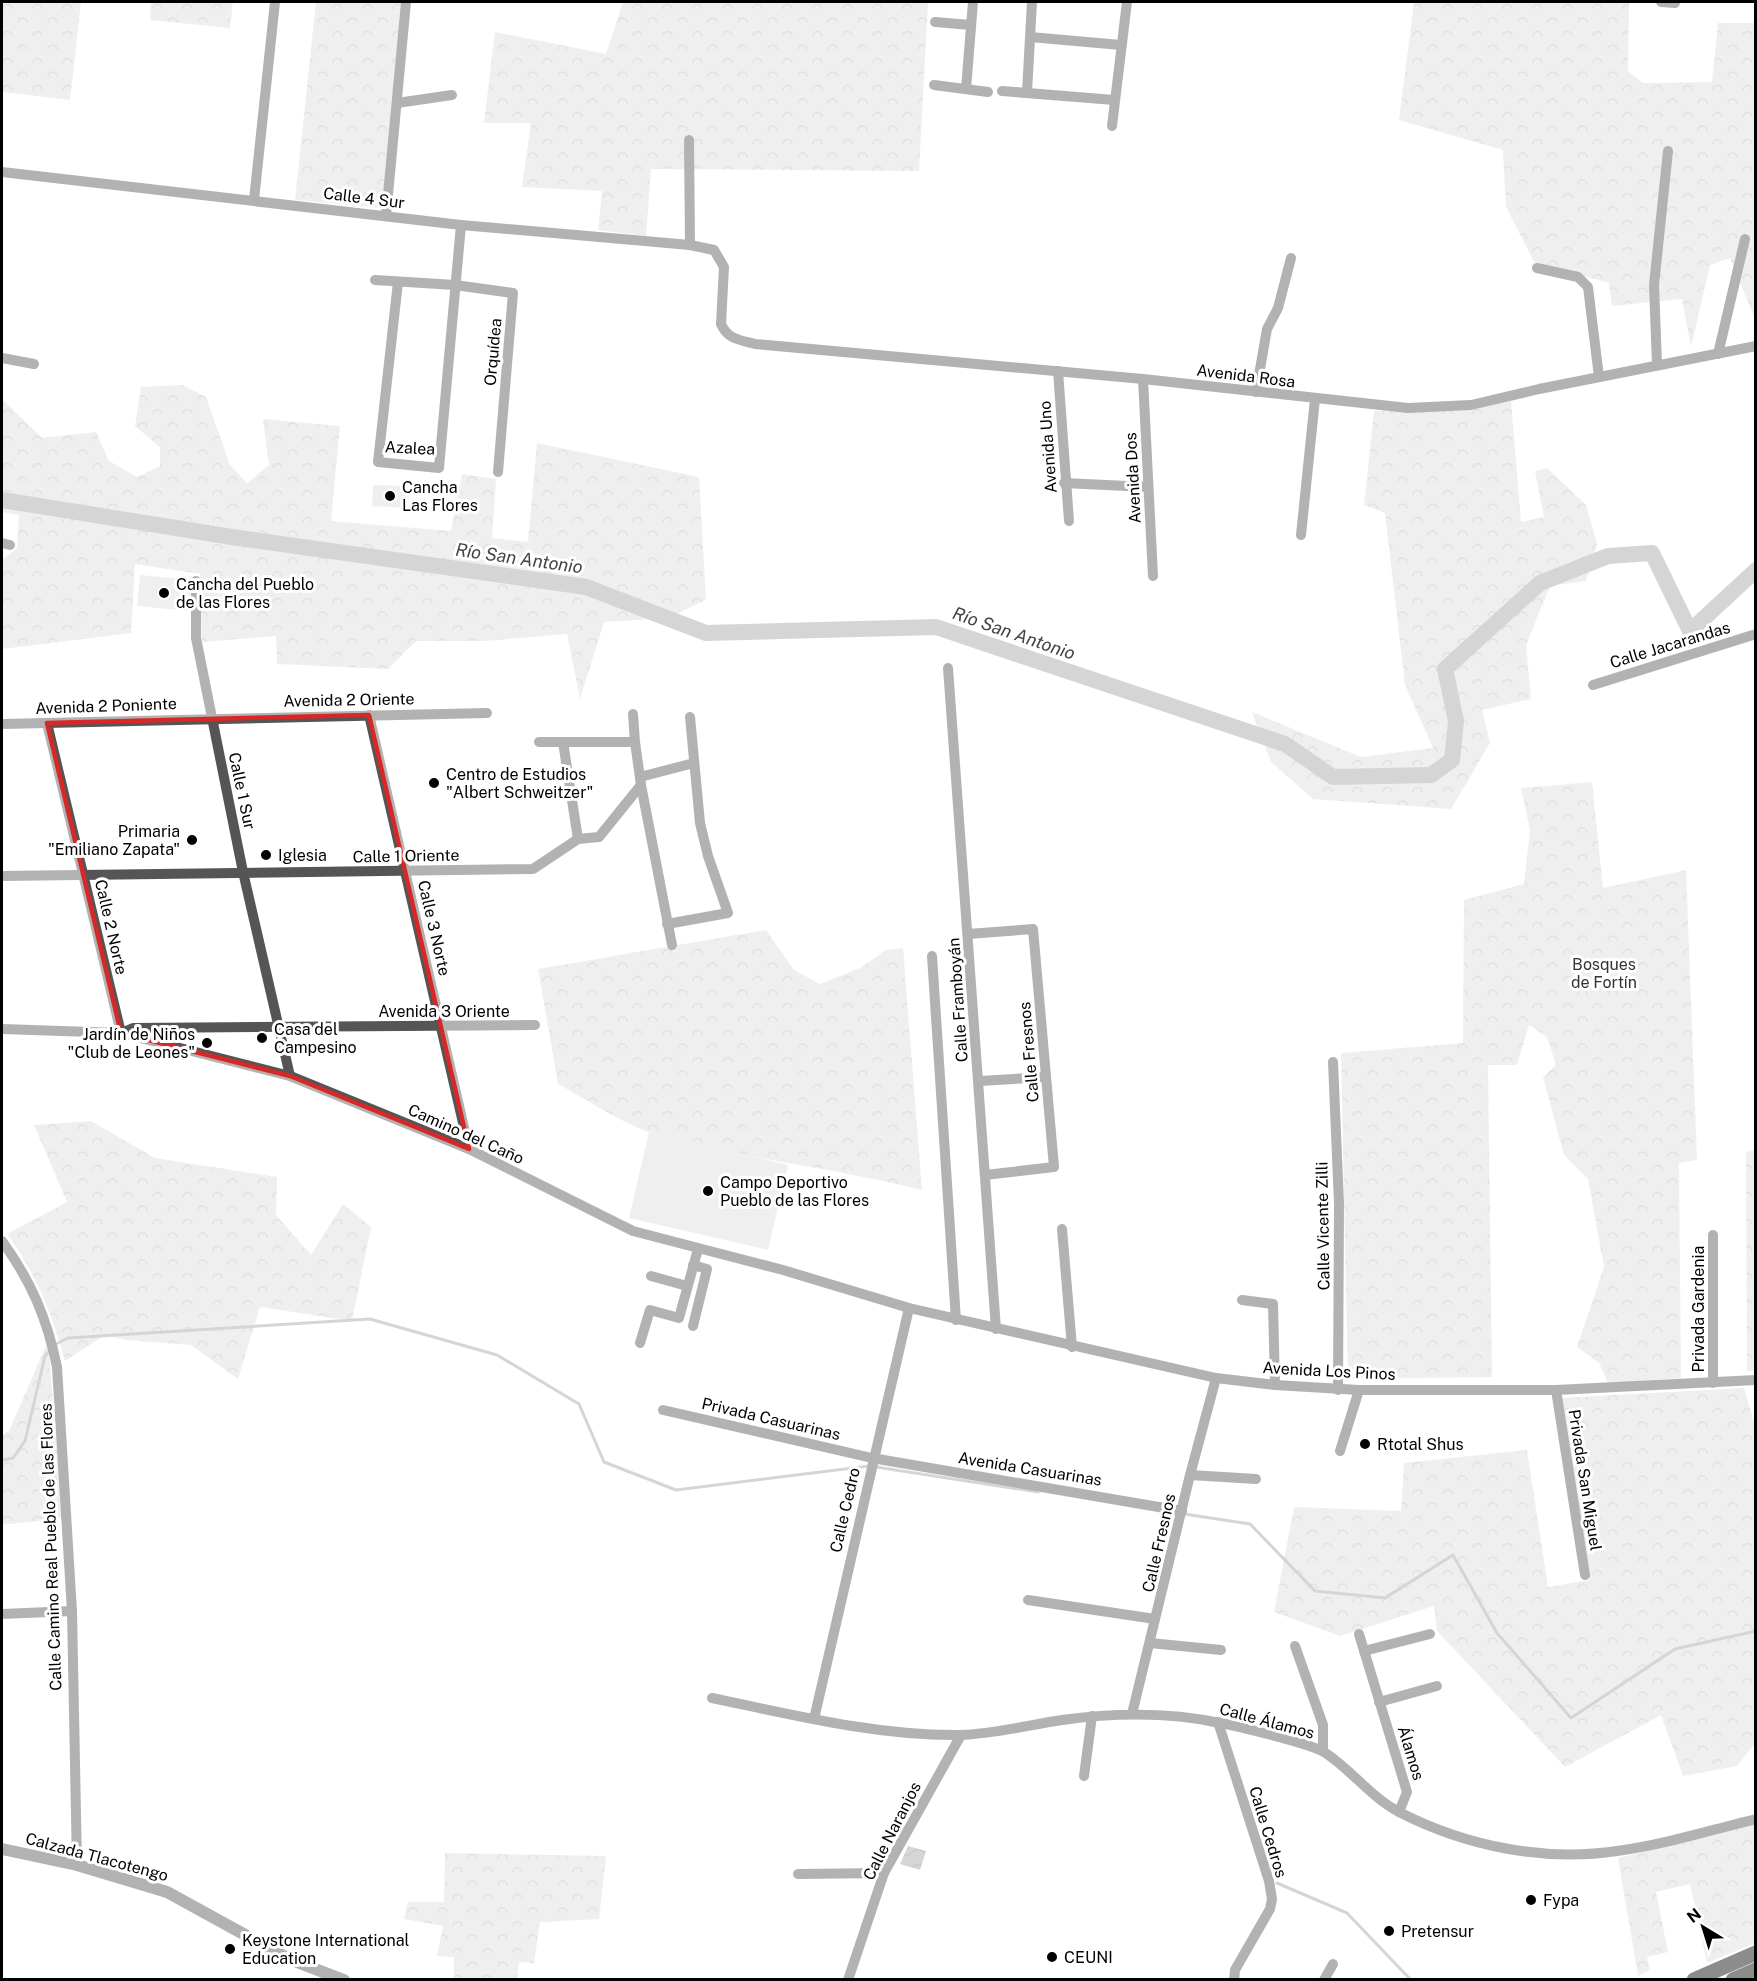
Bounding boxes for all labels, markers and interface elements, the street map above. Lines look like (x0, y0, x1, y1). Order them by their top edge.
street label: Calle 4 Sur (322, 184, 406, 212)
street label: Orquídea (481, 317, 505, 387)
street label: Avenida Rosa (1196, 361, 1296, 391)
street label: Avenida Uno (1035, 400, 1061, 494)
street label: Avenida Dos (1121, 432, 1145, 524)
street label: Azalea (384, 437, 436, 459)
place label: Cancha Las Flores (402, 478, 478, 515)
marker: Cancha Las Flores (383, 489, 397, 503)
water label: Río San Antonio (454, 539, 584, 577)
place label: Cancha del Pueblo de las Flores (176, 575, 314, 612)
marker: Cancha del Pueblo de las Flores (157, 586, 171, 600)
water label: Río San Antonio (950, 602, 1078, 664)
street label: Calle Jacarandas (1608, 618, 1732, 672)
street label: Avenida 2 Oriente (283, 689, 415, 711)
street label: Avenida 2 Poniente (35, 694, 177, 718)
street label: Calle 1 Sur (225, 751, 259, 831)
place label: Centro de Estudios "Albert Schweitzer" (446, 765, 593, 802)
marker: Centro de Estudios "Albert Schweitzer" (427, 776, 441, 790)
place label: Primaria "Emiliano Zapata" (48, 822, 180, 859)
marker: Primaria "Emiliano Zapata" (185, 833, 199, 847)
place label: Iglesia (278, 846, 327, 865)
street label: Calle 1 Oriente (352, 846, 460, 866)
marker: Iglesia (259, 848, 273, 862)
street label: Calle 2 Norte (91, 878, 131, 976)
street label: Calle 3 Norte (414, 878, 454, 978)
street label: Calle Framboyán (944, 937, 972, 1063)
park label: Bosques de Fortín (1571, 955, 1637, 992)
street label: Calle Fresnos (1015, 1001, 1043, 1103)
street label: Avenida 3 Oriente (378, 1002, 510, 1021)
place label: Casa del Campesino (274, 1020, 357, 1057)
place label: Jardín de Niños "Club de Leones" (68, 1025, 195, 1062)
marker: Casa del Campesino (255, 1031, 269, 1045)
marker: Jardín de Niños "Club de Leones" (200, 1036, 214, 1050)
street label: Camino del Caño (405, 1100, 527, 1168)
street label: Calle Vicente Zilli (1312, 1161, 1334, 1291)
place label: Campo Deportivo Pueblo de las Flores (720, 1173, 869, 1210)
marker: Campo Deportivo Pueblo de las Flores (701, 1184, 715, 1198)
street label: Privada Gardenia (1689, 1246, 1708, 1372)
street label: Avenida Los Pinos (1262, 1358, 1396, 1384)
street label: Privada Casuarinas (700, 1394, 842, 1444)
street label: Calle Camino Real Pueblo de las Flores (36, 1403, 66, 1691)
street label: Privada San Miguel (1564, 1408, 1606, 1552)
place label: Rtotal Shus (1377, 1435, 1464, 1454)
marker: Rtotal Shus (1358, 1437, 1372, 1451)
street label: Avenida Casuarinas (957, 1448, 1103, 1490)
street label: Calle Cedro (826, 1466, 864, 1554)
street label: Calle Fresnos (1138, 1492, 1180, 1594)
street label: Calle Álamos (1217, 1698, 1317, 1743)
street label: Álamos (1394, 1723, 1429, 1783)
street label: Calle Naranjos (859, 1779, 925, 1883)
street label: Calle Cedros (1245, 1784, 1291, 1880)
street label: Calzada Tlacotengo (24, 1829, 170, 1885)
place label: Fypa (1543, 1891, 1579, 1910)
marker: Fypa (1524, 1893, 1538, 1907)
north arrow (1673, 1897, 1733, 1957)
text: N (1683, 1904, 1705, 1927)
place label: Pretensur (1401, 1922, 1474, 1941)
marker: Pretensur (1382, 1924, 1396, 1938)
place label: Keystone International Education (242, 1931, 410, 1968)
marker: Keystone International Education (223, 1942, 237, 1956)
place label: CEUNI (1064, 1948, 1113, 1967)
marker: CEUNI (1045, 1950, 1059, 1964)

